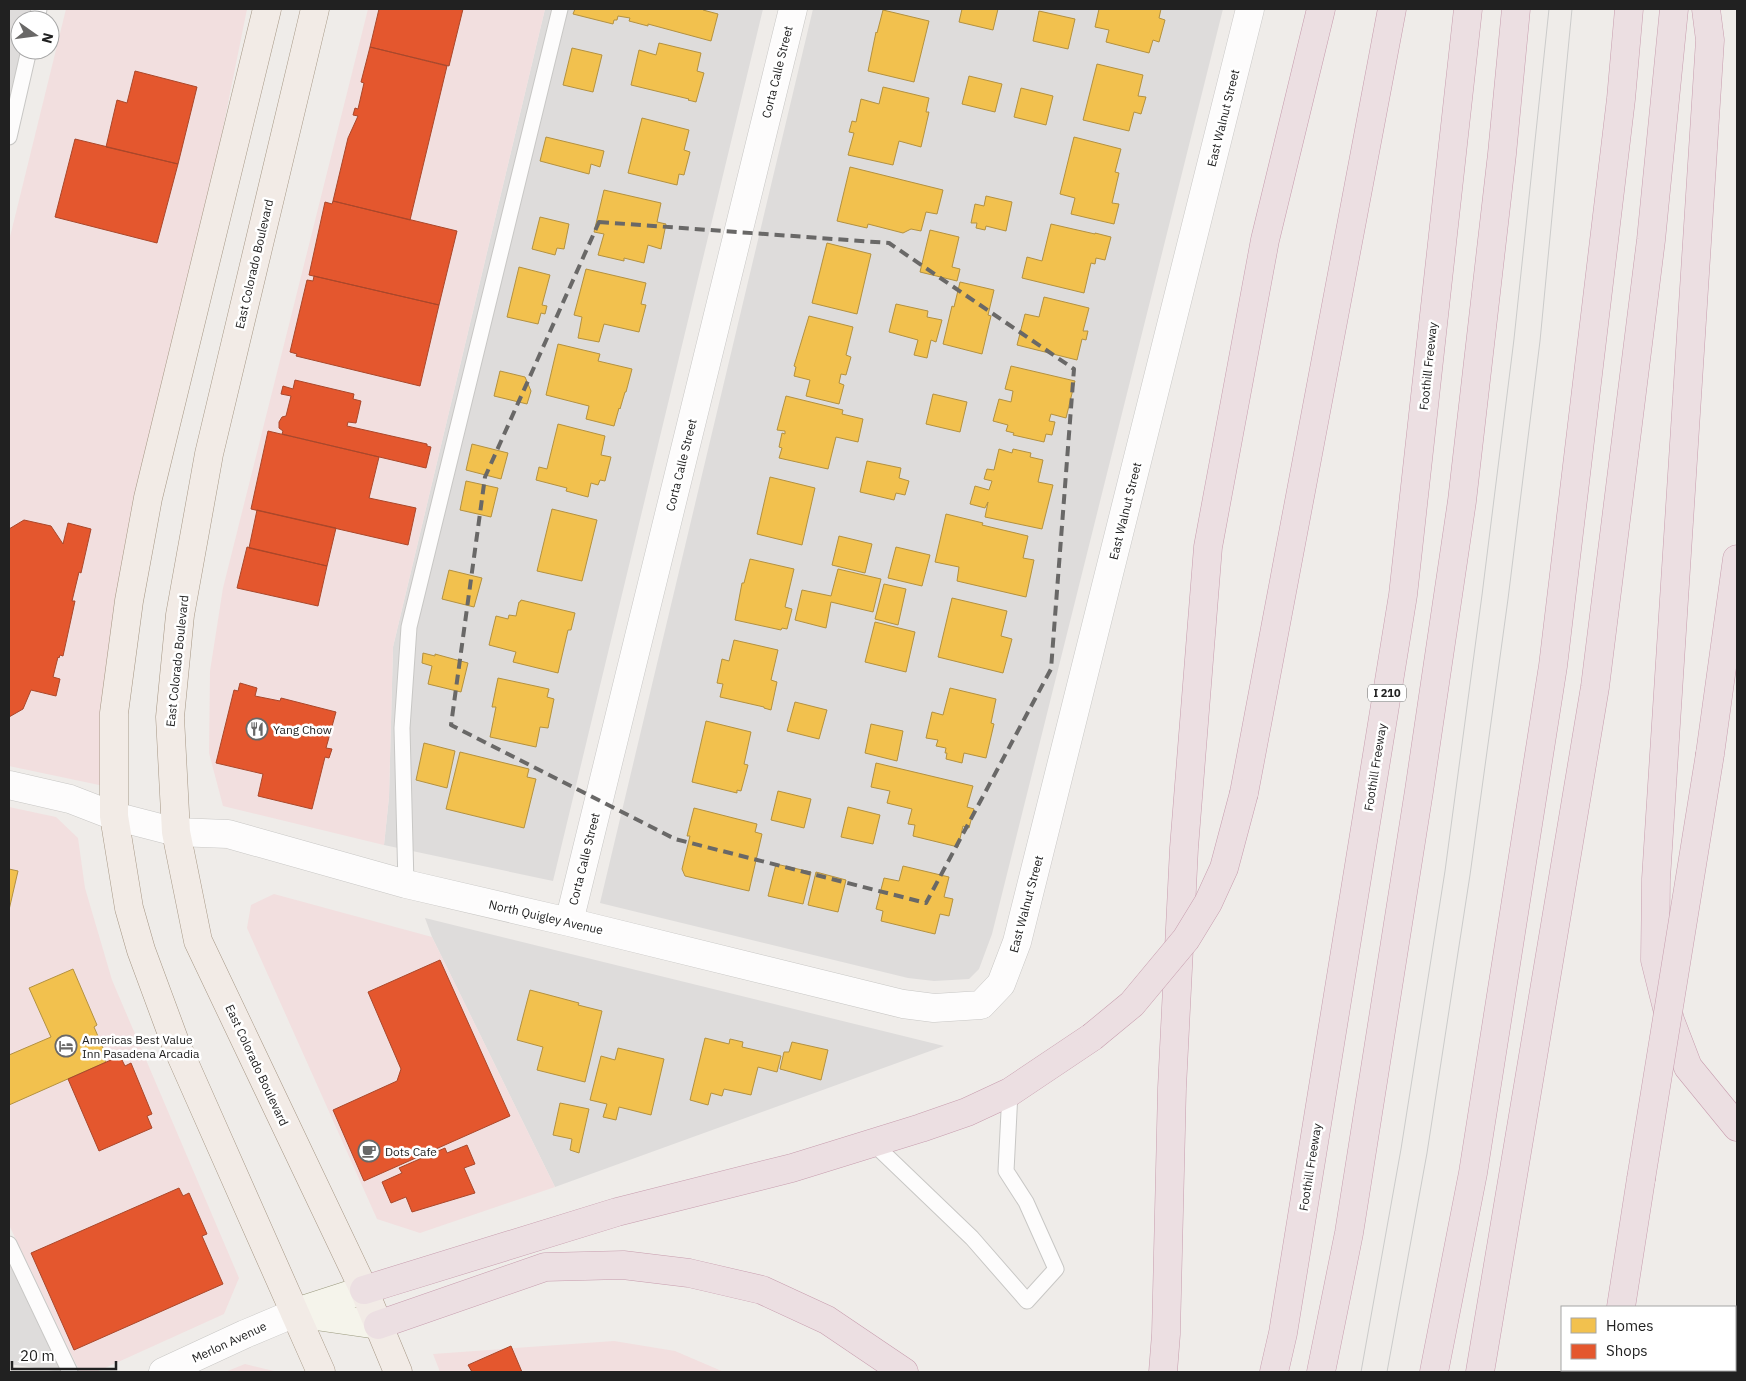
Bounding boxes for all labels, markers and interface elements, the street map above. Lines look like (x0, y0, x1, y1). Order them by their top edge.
north arrow (10, 10, 60, 60)
street label: Corta Calle Street (758, 24, 796, 120)
text: N (38, 31, 58, 45)
street label: East Walnut Street (1204, 68, 1242, 168)
street label: East Colorado Boulevard (232, 198, 276, 330)
street label: Foothill Freeway (1416, 321, 1440, 411)
street label: Corta Calle Street (662, 417, 700, 513)
street label: East Walnut Street (1106, 461, 1144, 561)
street label: East Colorado Boulevard (163, 594, 191, 728)
road number: I 210 (1368, 684, 1406, 701)
restaurant icon: Yang Chow (245, 717, 269, 741)
place label: Yang Chow (273, 722, 332, 737)
street label: Foothill Freeway (1361, 722, 1389, 812)
street label: Corta Calle Street (565, 811, 603, 907)
street label: East Walnut Street (1006, 854, 1046, 954)
street label: North Quigley Avenue (487, 897, 605, 938)
street label: East Colorado Boulevard (222, 1002, 292, 1128)
place label: Americas Best Value Inn Pasadena Arcadia (82, 1032, 200, 1061)
hotel icon: Americas Best Value Inn Pasadena Arcadia (54, 1034, 78, 1058)
street label: Foothill Freeway (1296, 1122, 1324, 1212)
cafe icon: Dots Cafe (357, 1139, 381, 1163)
place label: Dots Cafe (385, 1144, 437, 1159)
legend (1561, 1306, 1736, 1371)
text: Homes (1606, 1316, 1654, 1335)
street label: Merlon Avenue (189, 1318, 269, 1366)
scale bar (12, 1338, 116, 1370)
text: Shops (1606, 1341, 1648, 1360)
text: 20 m (20, 1346, 55, 1365)

